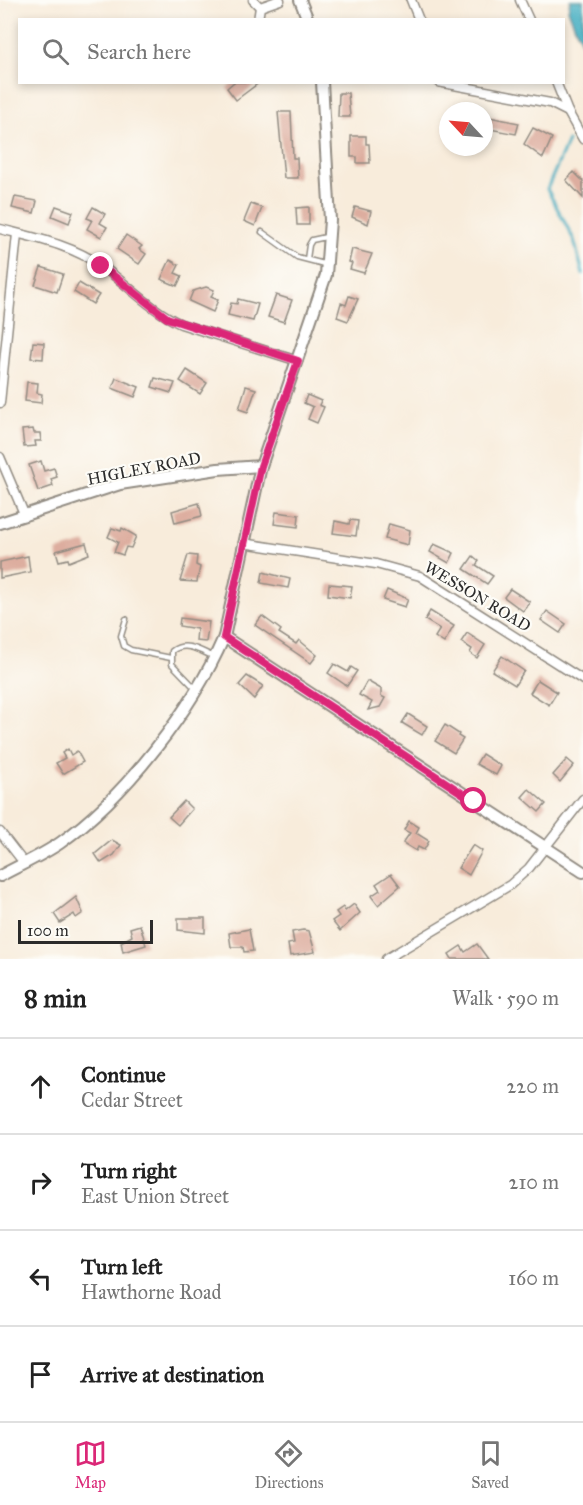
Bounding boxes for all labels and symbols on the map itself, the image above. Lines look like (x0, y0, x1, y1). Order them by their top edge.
north arrow (439, 102, 493, 156)
route end (87, 252, 113, 278)
street label: HIGLEY ROAD (86, 448, 202, 489)
street label: WESSON ROAD (421, 557, 534, 636)
route start (460, 787, 486, 813)
scale bar (18, 917, 153, 944)

